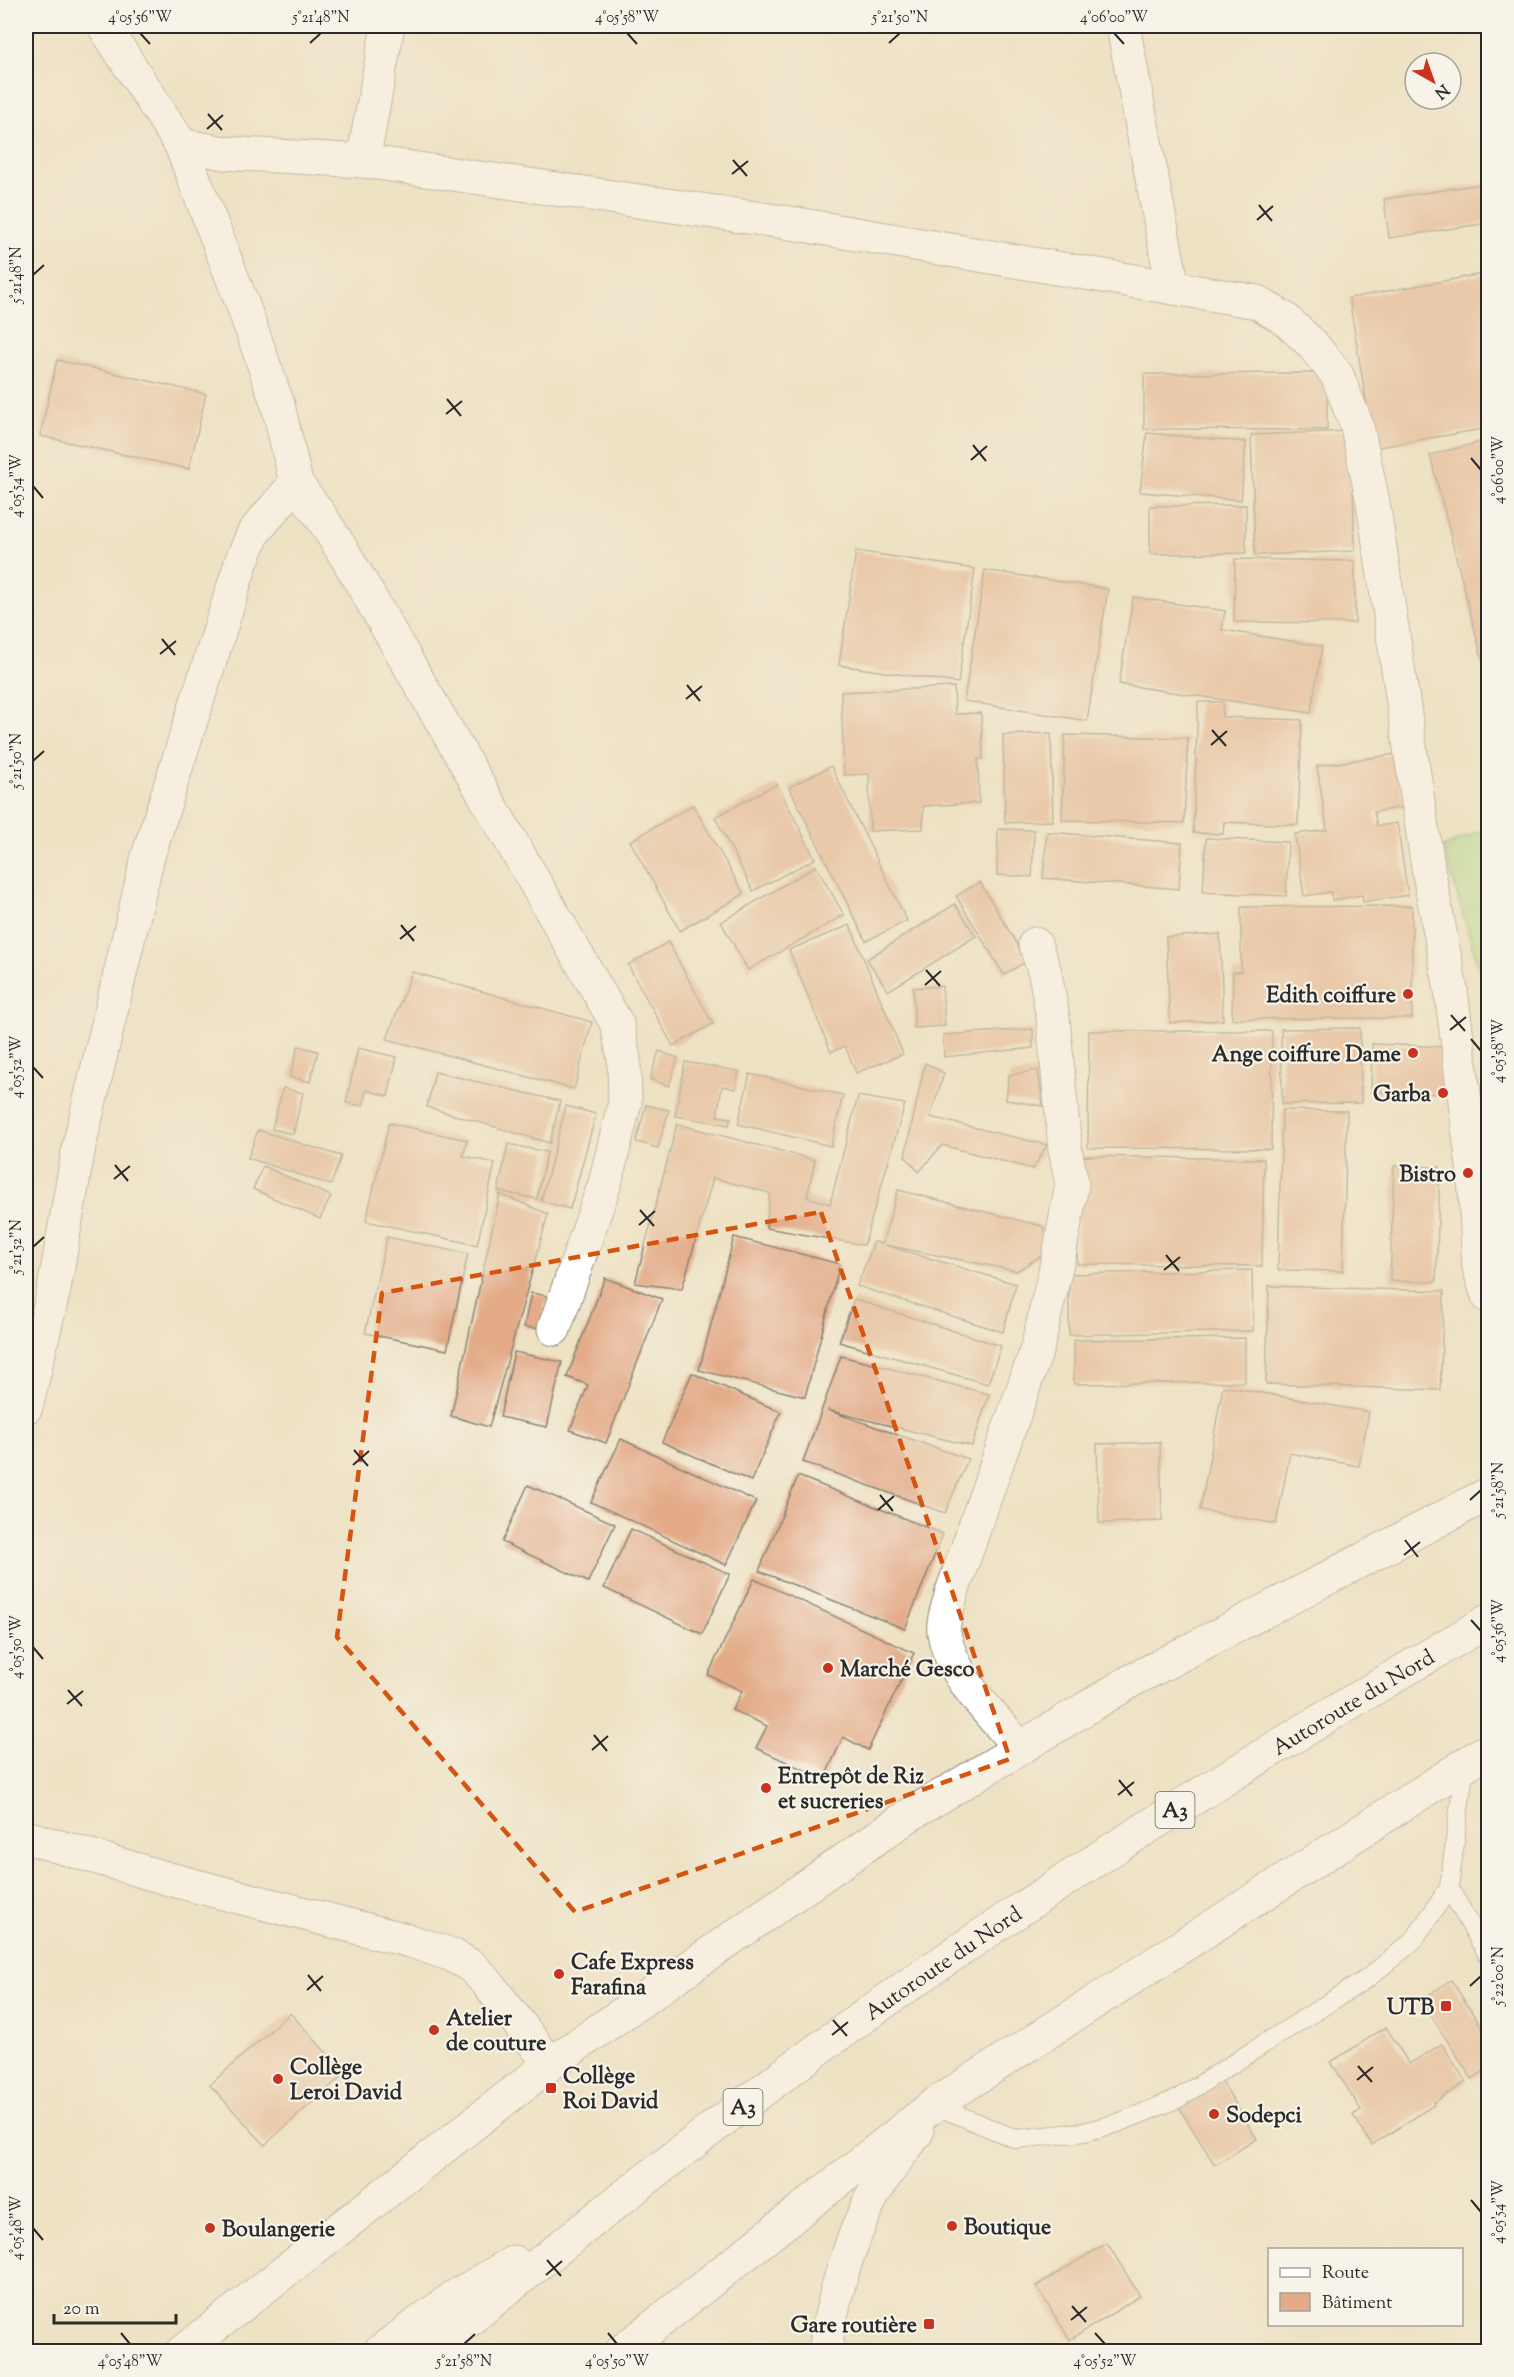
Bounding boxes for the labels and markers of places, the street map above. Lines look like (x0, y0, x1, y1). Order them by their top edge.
place label: Edith coiffure (1266, 981, 1396, 1013)
marker: Edith coiffure (1401, 987, 1415, 1001)
place label: Ange coiffure Dame (1212, 1040, 1401, 1072)
marker: Ange coiffure Dame (1406, 1046, 1420, 1060)
place label: Garba (1373, 1080, 1432, 1112)
marker: Garba (1436, 1086, 1450, 1100)
place label: Bistro (1399, 1160, 1456, 1192)
marker: Bistro (1461, 1166, 1475, 1180)
place label: Marché Gesco (840, 1655, 975, 1687)
marker: Marché Gesco (821, 1661, 835, 1675)
place label: Entrepôt de Riz et sucreries (778, 1762, 924, 1819)
marker: Entrepôt de Riz et sucreries (759, 1781, 773, 1795)
place label: Cafe Express Farafina (571, 1948, 694, 2005)
marker: Cafe Express Farafina (552, 1967, 566, 1981)
place label: UTB (1387, 1993, 1434, 2025)
marker: UTB (1439, 1999, 1453, 2013)
place label: Atelier de couture (446, 2004, 547, 2061)
marker: Atelier de couture (427, 2023, 441, 2037)
place label: Collège Leroi David (290, 2053, 403, 2110)
place label: Collège Roi David (563, 2062, 659, 2119)
marker: Collège Leroi David (271, 2072, 285, 2086)
marker: Collège Roi David (544, 2081, 558, 2095)
place label: Sodepci (1226, 2101, 1303, 2133)
marker: Sodepci (1207, 2107, 1221, 2121)
place label: Boutique (964, 2213, 1051, 2245)
place label: Boulangerie (222, 2215, 335, 2247)
marker: Boutique (945, 2219, 959, 2233)
marker: Boulangerie (203, 2221, 217, 2235)
place label: Gare routière (791, 2311, 917, 2343)
marker: Gare routière (922, 2317, 936, 2331)

